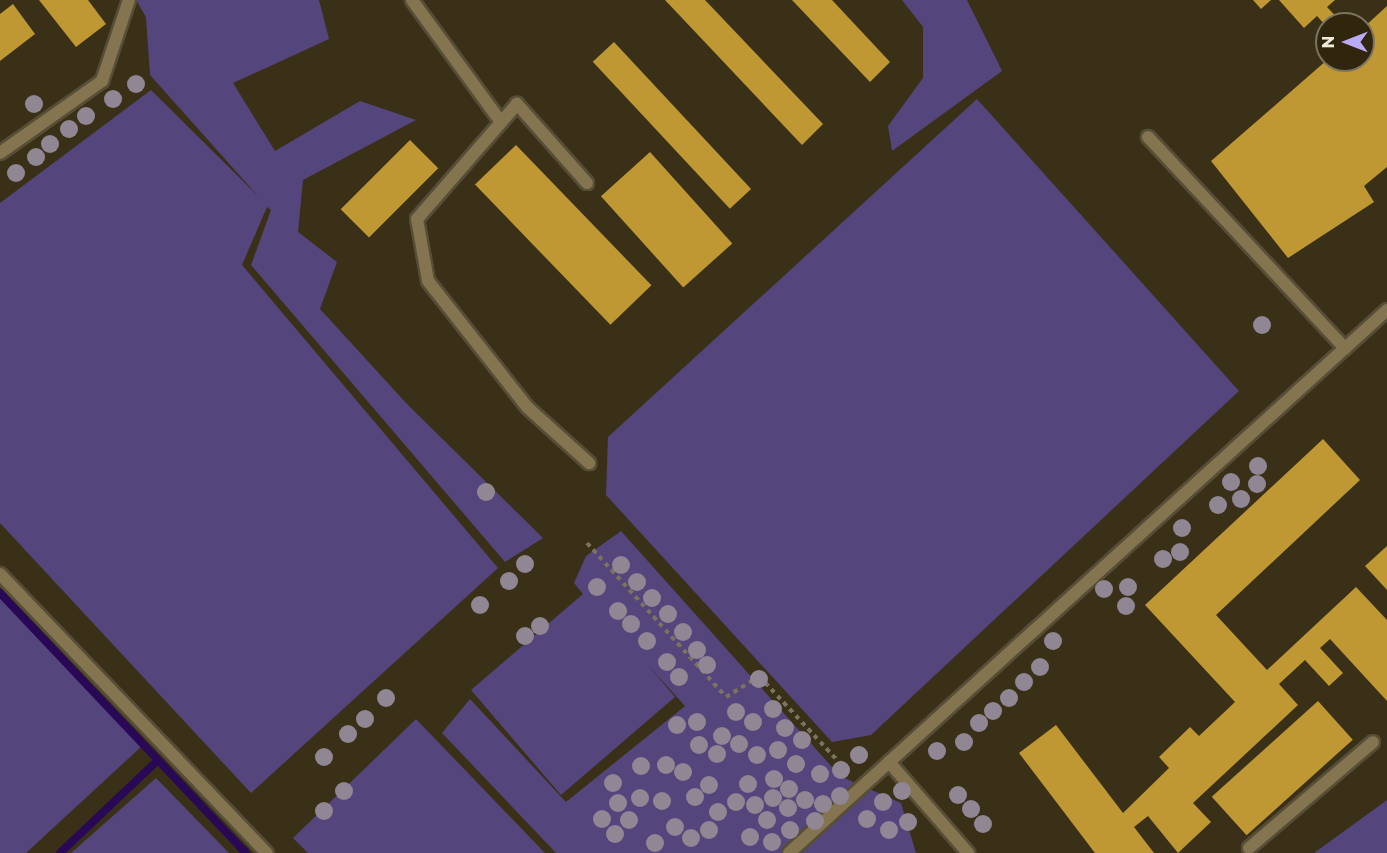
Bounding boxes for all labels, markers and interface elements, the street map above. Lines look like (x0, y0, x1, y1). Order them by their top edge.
north arrow (1315, 12, 1375, 72)
text: N (1319, 36, 1338, 48)

